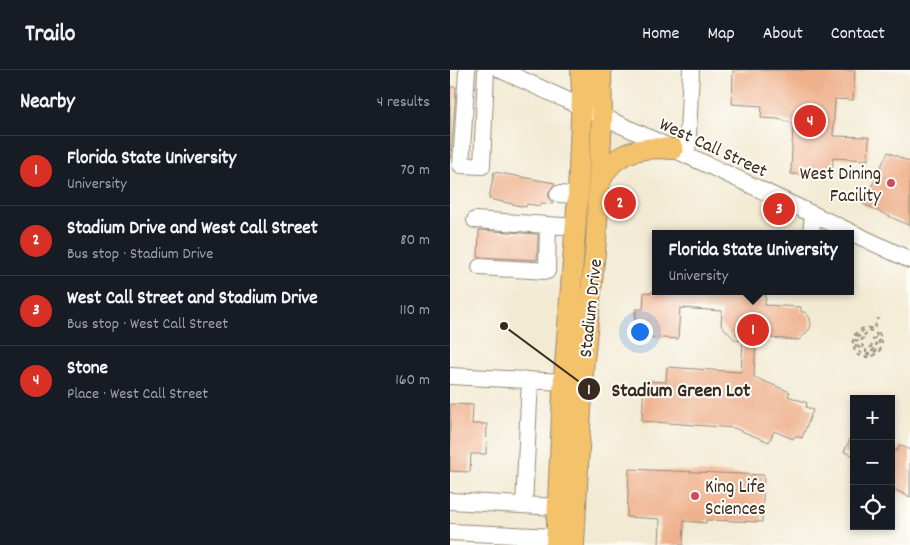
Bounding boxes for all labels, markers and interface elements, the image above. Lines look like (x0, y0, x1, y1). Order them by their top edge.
text: Trailo (25, 18, 76, 52)
text: Home (642, 22, 679, 47)
text: Map (707, 22, 735, 47)
text: About (763, 22, 803, 47)
text: Contact (831, 22, 885, 47)
text: Nearby (20, 88, 75, 118)
text: 4 results (377, 91, 430, 114)
pin: 4 (794, 102, 826, 140)
street label: West Call Street (654, 112, 771, 186)
text: Florida State University (67, 146, 236, 173)
text: 1 (34, 159, 38, 182)
text: 70 m (400, 159, 430, 182)
place label: West Dining Facility (800, 162, 881, 211)
text: University (67, 173, 127, 196)
marker: West Dining Facility (885, 177, 897, 189)
pin: 2 (604, 184, 636, 222)
pin: 3 (763, 190, 795, 228)
text: Stadium Drive and West Call Street (67, 216, 318, 243)
text: 2 (33, 229, 40, 252)
text: 80 m (400, 229, 430, 252)
popup (652, 230, 854, 295)
text: Florida State University (668, 238, 838, 265)
text: Bus stop · Stadium Drive (67, 243, 213, 266)
street label: Stadium Drive (574, 258, 611, 359)
text: University (668, 265, 728, 288)
text: West Call Street and Stadium Drive (67, 286, 318, 313)
text: 3 (32, 299, 40, 322)
text: 110 m (400, 299, 430, 322)
pin: 1 (737, 311, 769, 349)
text: Bus stop · West Call Street (67, 313, 228, 336)
your location (627, 319, 653, 345)
text: Stone (67, 356, 108, 383)
text: 4 (33, 369, 39, 392)
text: 160 m (395, 369, 430, 392)
callout: Stadium Green Lot (576, 371, 760, 406)
text: Stadium Green Lot (612, 378, 751, 406)
text: 1 (587, 380, 591, 402)
text: Place · West Call Street (67, 383, 208, 406)
map controls (850, 395, 895, 530)
button: + (850, 395, 895, 440)
button: − (850, 440, 895, 485)
place label: King Life Sciences (705, 475, 766, 524)
button: locate (850, 485, 895, 530)
marker: King Life Sciences (689, 490, 701, 502)

